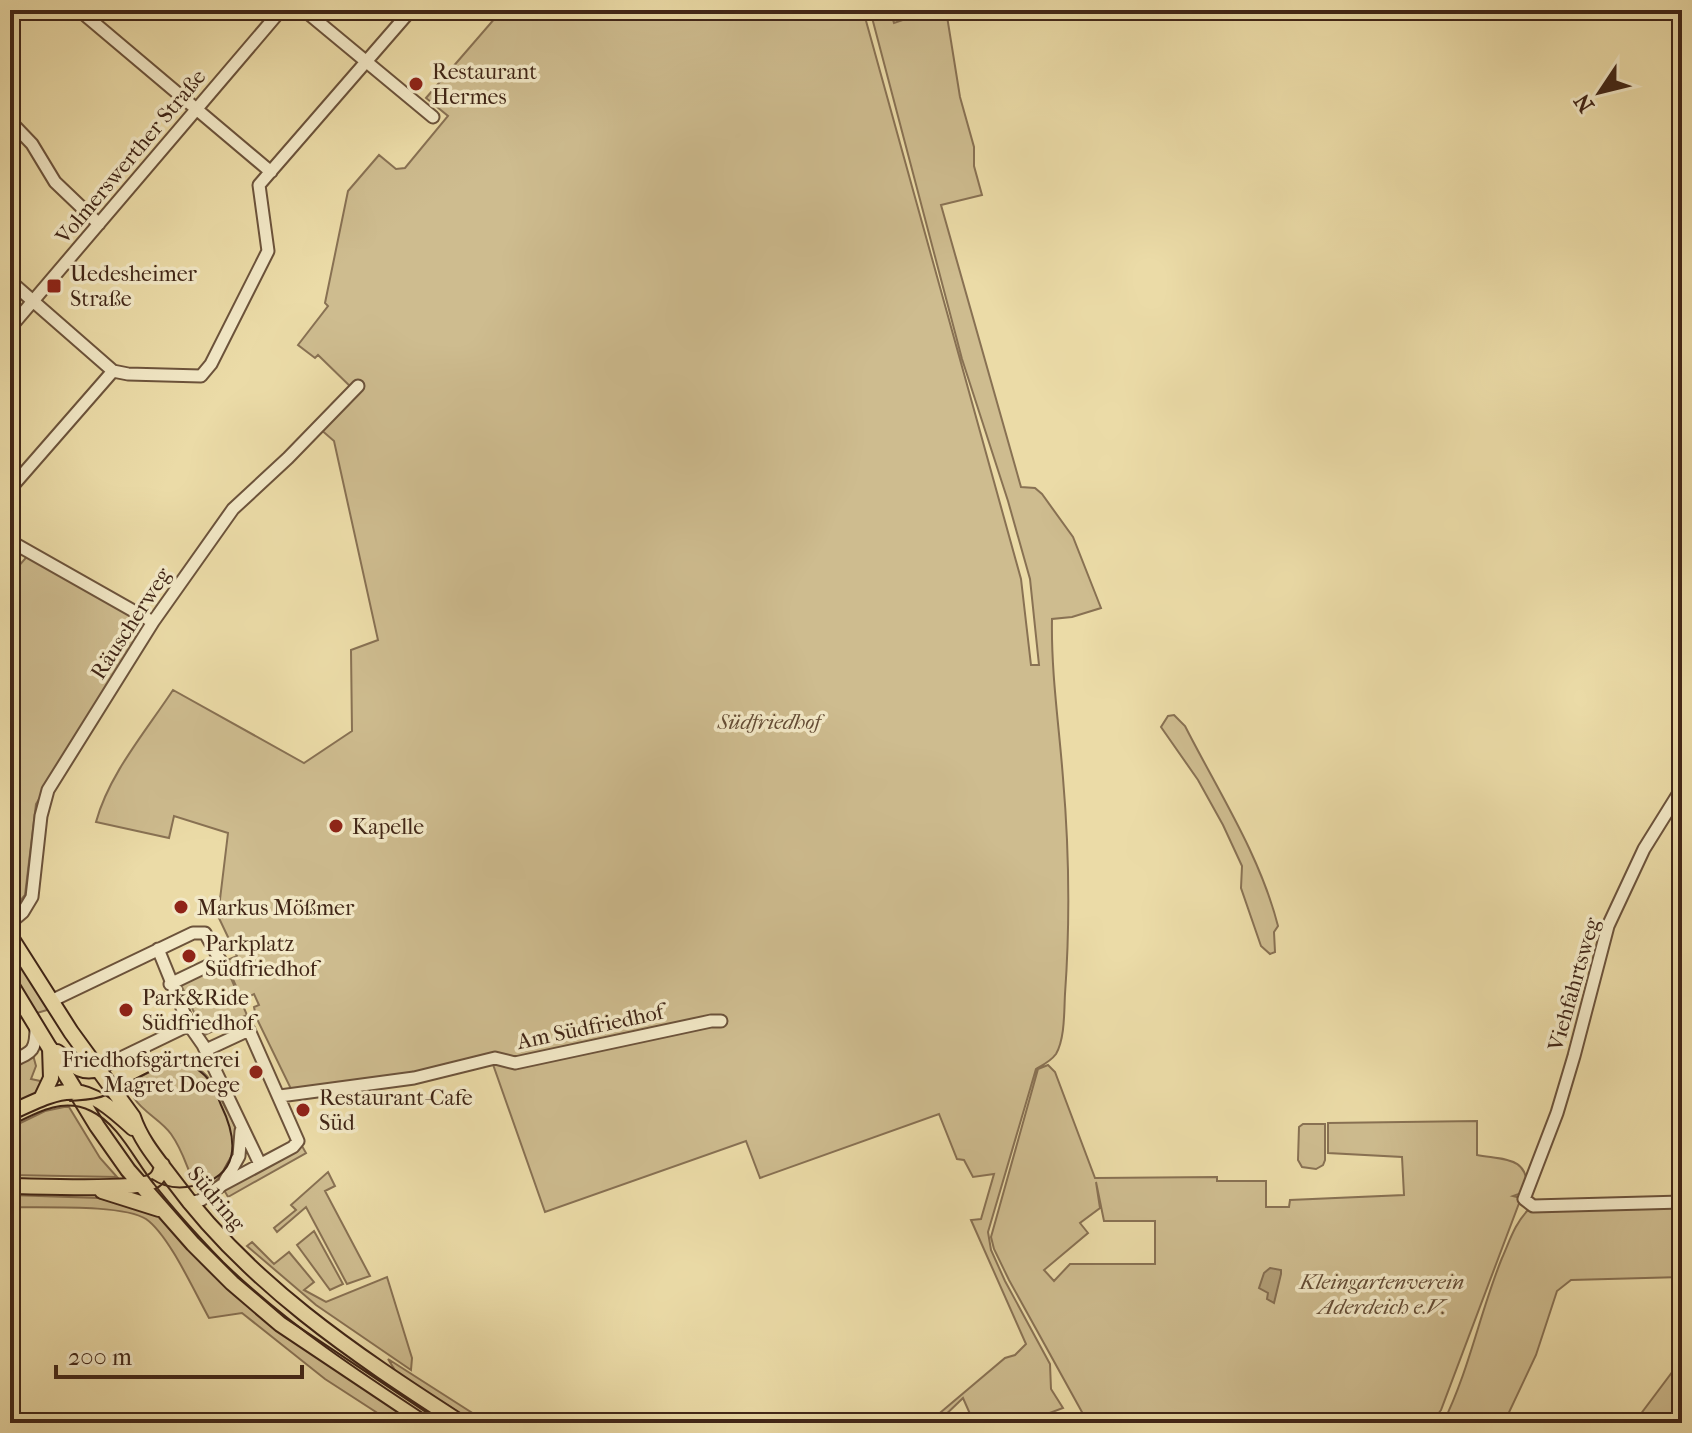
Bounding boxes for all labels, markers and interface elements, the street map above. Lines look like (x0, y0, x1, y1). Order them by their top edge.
north arrow (1560, 52, 1640, 132)
place label: Restaurant Hermes (432, 59, 537, 110)
street label: Volmerswerther Straße (50, 64, 211, 250)
marker: Restaurant Hermes (407, 75, 425, 93)
text: N (1569, 88, 1600, 117)
place label: Uedesheimer Straße (70, 261, 198, 312)
marker: Uedesheimer Straße (45, 277, 63, 295)
street label: Räuscherweg (85, 563, 177, 684)
park label: Südfriedhof (716, 709, 825, 735)
place label: Kapelle (352, 814, 424, 840)
marker: Kapelle (327, 817, 345, 835)
place label: Markus Mößmer (197, 895, 355, 921)
marker: Markus Mößmer (172, 898, 190, 916)
street label: Viehfahrtsweg (1542, 914, 1605, 1055)
place label: Parkplatz Südfriedhof (205, 931, 322, 982)
marker: Parkplatz Südfriedhof (180, 947, 198, 965)
place label: Park&Ride Südfriedhof (142, 985, 259, 1036)
street label: Am Südfriedhof (514, 998, 671, 1055)
marker: Park&Ride Südfriedhof (117, 1001, 135, 1019)
place label: Friedhofsgärtnerei Magret Doege (62, 1047, 241, 1098)
marker: Friedhofsgärtnerei Magret Doege (247, 1063, 265, 1081)
place label: Restaurant-Cafe Süd (319, 1085, 473, 1136)
marker: Restaurant-Cafe Süd (294, 1101, 312, 1119)
street label: Südring (182, 1161, 251, 1236)
park label: Kleingartenverein Aderdeich e.V. (1298, 1269, 1464, 1320)
scale bar (56, 1329, 302, 1379)
text: 200 m (68, 1343, 132, 1371)

